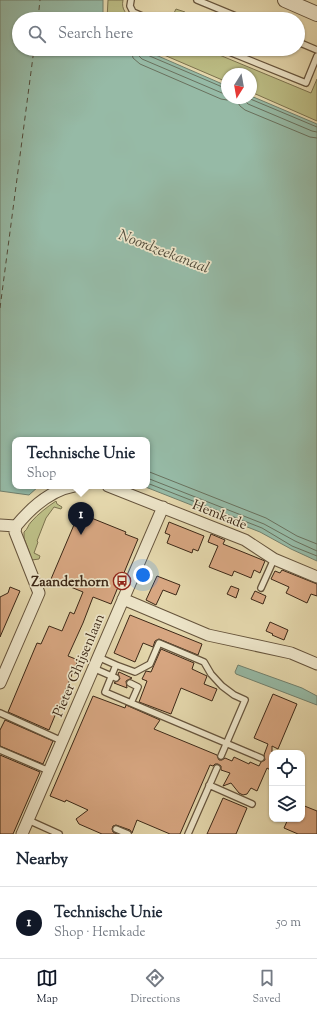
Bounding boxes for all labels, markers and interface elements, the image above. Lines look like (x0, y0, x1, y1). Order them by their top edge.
search box (12, 12, 305, 56)
icon: search (26, 23, 48, 45)
text: Search here (58, 24, 133, 45)
north arrow (221, 68, 257, 104)
water label: Noordzeekanaal (115, 225, 212, 279)
popup (12, 437, 150, 489)
text: Technische Unie (27, 444, 135, 465)
text: Shop (27, 465, 56, 483)
street label: Hemkade (189, 496, 250, 536)
pin: 1 (68, 502, 94, 535)
your location (133, 565, 153, 585)
bus stop icon: Zaanderhorn (112, 571, 132, 591)
place label: Zaanderhorn (31, 573, 110, 593)
street label: Pieter Ghijsenlaan (49, 611, 111, 721)
map controls (269, 750, 305, 822)
button: locate (269, 750, 305, 786)
button: layers (269, 786, 305, 822)
text: Nearby (16, 848, 68, 872)
text: Technische Unie (54, 903, 163, 924)
text: 1 (27, 914, 31, 932)
text: 50 m (276, 914, 301, 932)
text: Shop · Hemkade (54, 924, 146, 942)
tab: Map (36, 967, 58, 1007)
tab: Directions (131, 967, 180, 1007)
tab: Saved (253, 967, 281, 1007)

